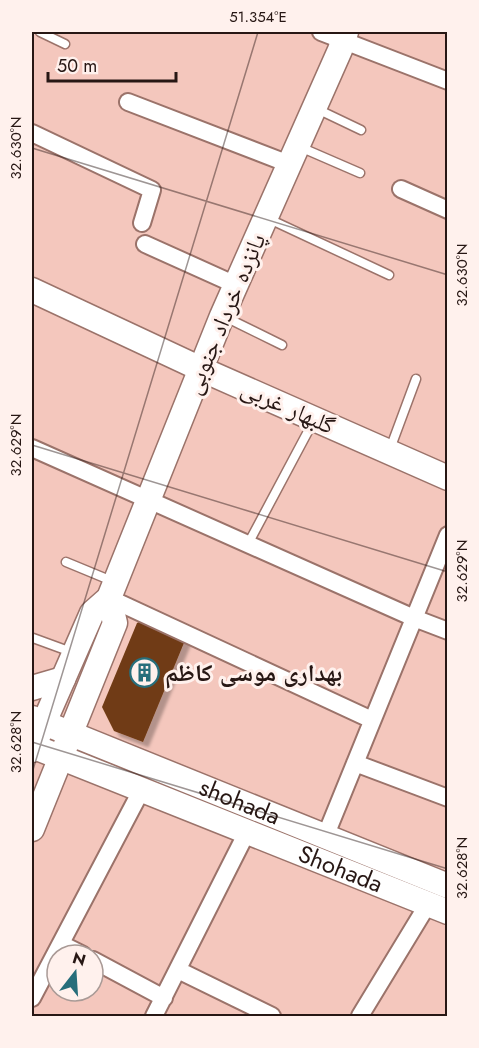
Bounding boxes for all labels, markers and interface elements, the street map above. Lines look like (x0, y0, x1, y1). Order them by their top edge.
text: 51.354°E (229, 6, 287, 28)
scale bar (48, 45, 176, 83)
text: 50 m (57, 53, 97, 79)
text: 32.630°N (5, 117, 27, 179)
street label: پانزده خرداد جنوبی (175, 228, 274, 400)
text: 32.630°N (451, 244, 473, 306)
street label: گلبهار غربی (236, 370, 341, 443)
text: 32.629°N (5, 414, 27, 476)
text: 32.629°N (451, 540, 473, 602)
place label: بهداری موسی کاظم (165, 655, 342, 690)
building icon: بهداری موسی کاظم (128, 657, 160, 689)
text: 32.628°N (5, 711, 27, 773)
street label: shohada (194, 769, 286, 834)
street label: Shohada (293, 836, 388, 901)
text: 32.628°N (451, 837, 473, 899)
north arrow (45, 943, 105, 1003)
text: N (70, 946, 89, 972)

